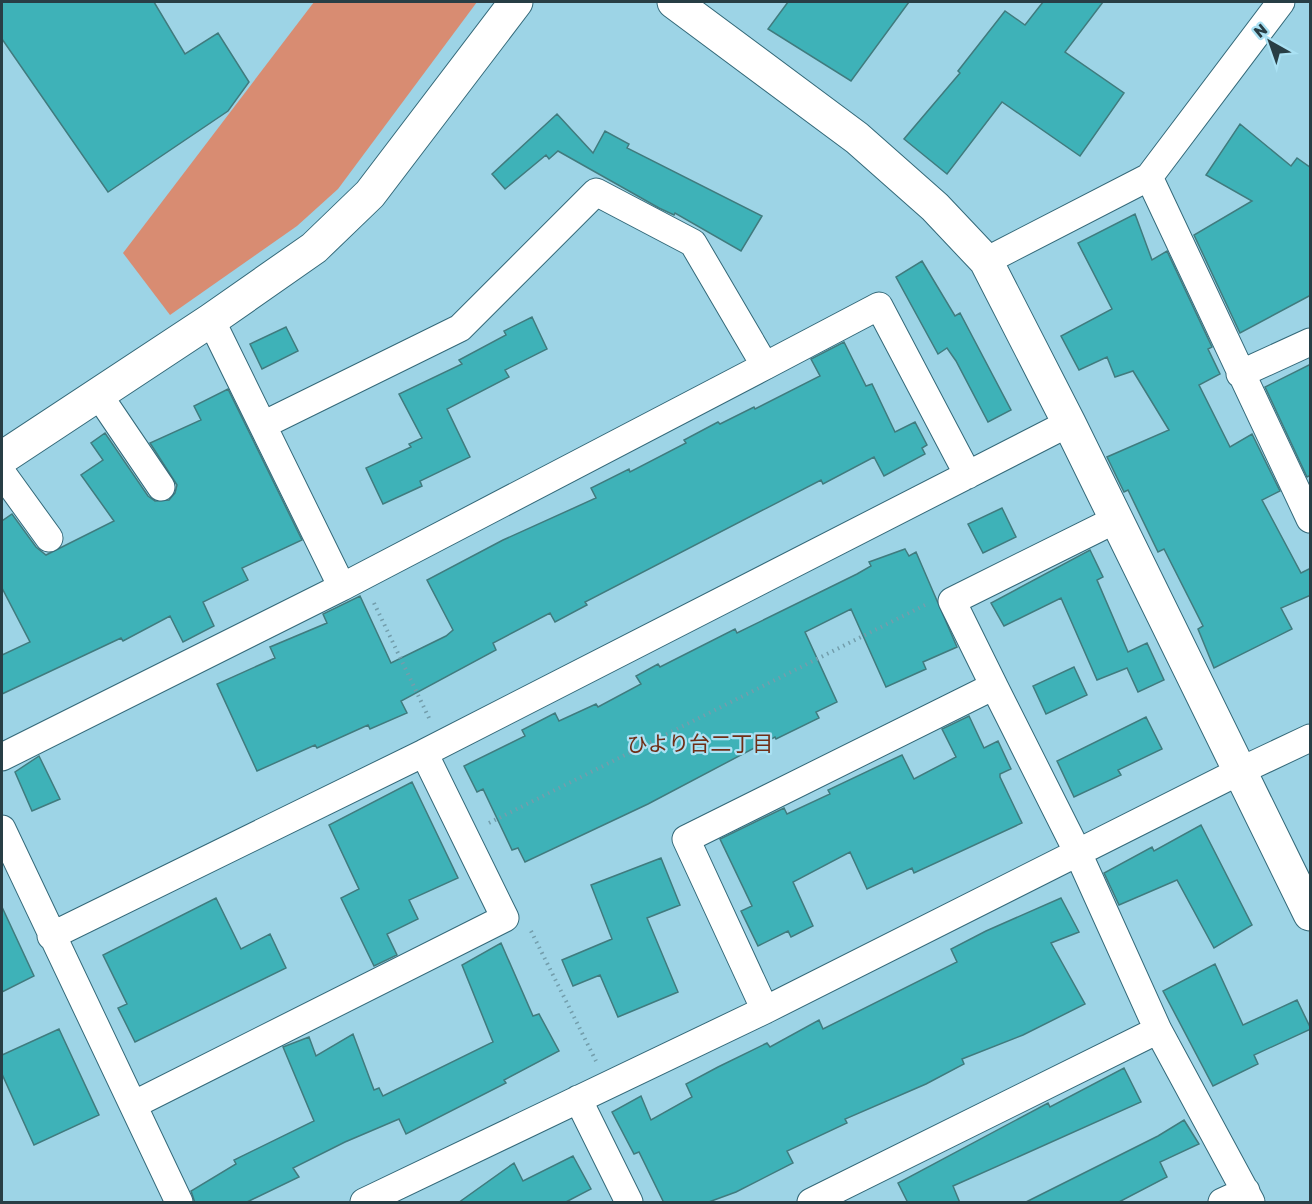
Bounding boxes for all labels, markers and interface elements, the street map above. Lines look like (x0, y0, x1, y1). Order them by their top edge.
north arrow (1240, 12, 1300, 72)
text: N (1250, 20, 1271, 42)
district label: ひより台二丁目 (627, 731, 773, 756)

